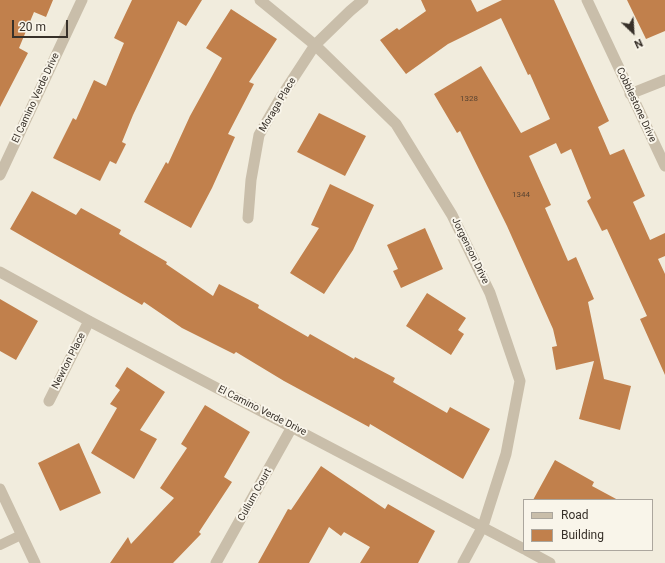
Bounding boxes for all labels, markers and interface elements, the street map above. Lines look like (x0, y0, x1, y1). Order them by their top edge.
scale bar (14, 12, 70, 38)
north arrow (613, 12, 653, 52)
text: 20 m (19, 20, 46, 34)
text: N (632, 36, 645, 51)
street label: El Camino Verde Drive (10, 51, 62, 145)
street label: Cobblestone Drive (613, 66, 659, 144)
street label: Moraga Place (257, 76, 299, 134)
house number: 1328 (460, 94, 478, 104)
house number: 1344 (512, 190, 530, 200)
street label: Jorgenson Drive (449, 216, 491, 286)
street label: Newton Place (50, 331, 88, 391)
street label: El Camino Verde Drive (216, 383, 308, 439)
street label: Cullum Court (236, 467, 274, 523)
legend (523, 499, 653, 551)
text: Road (561, 508, 589, 522)
text: Building (561, 528, 604, 542)

